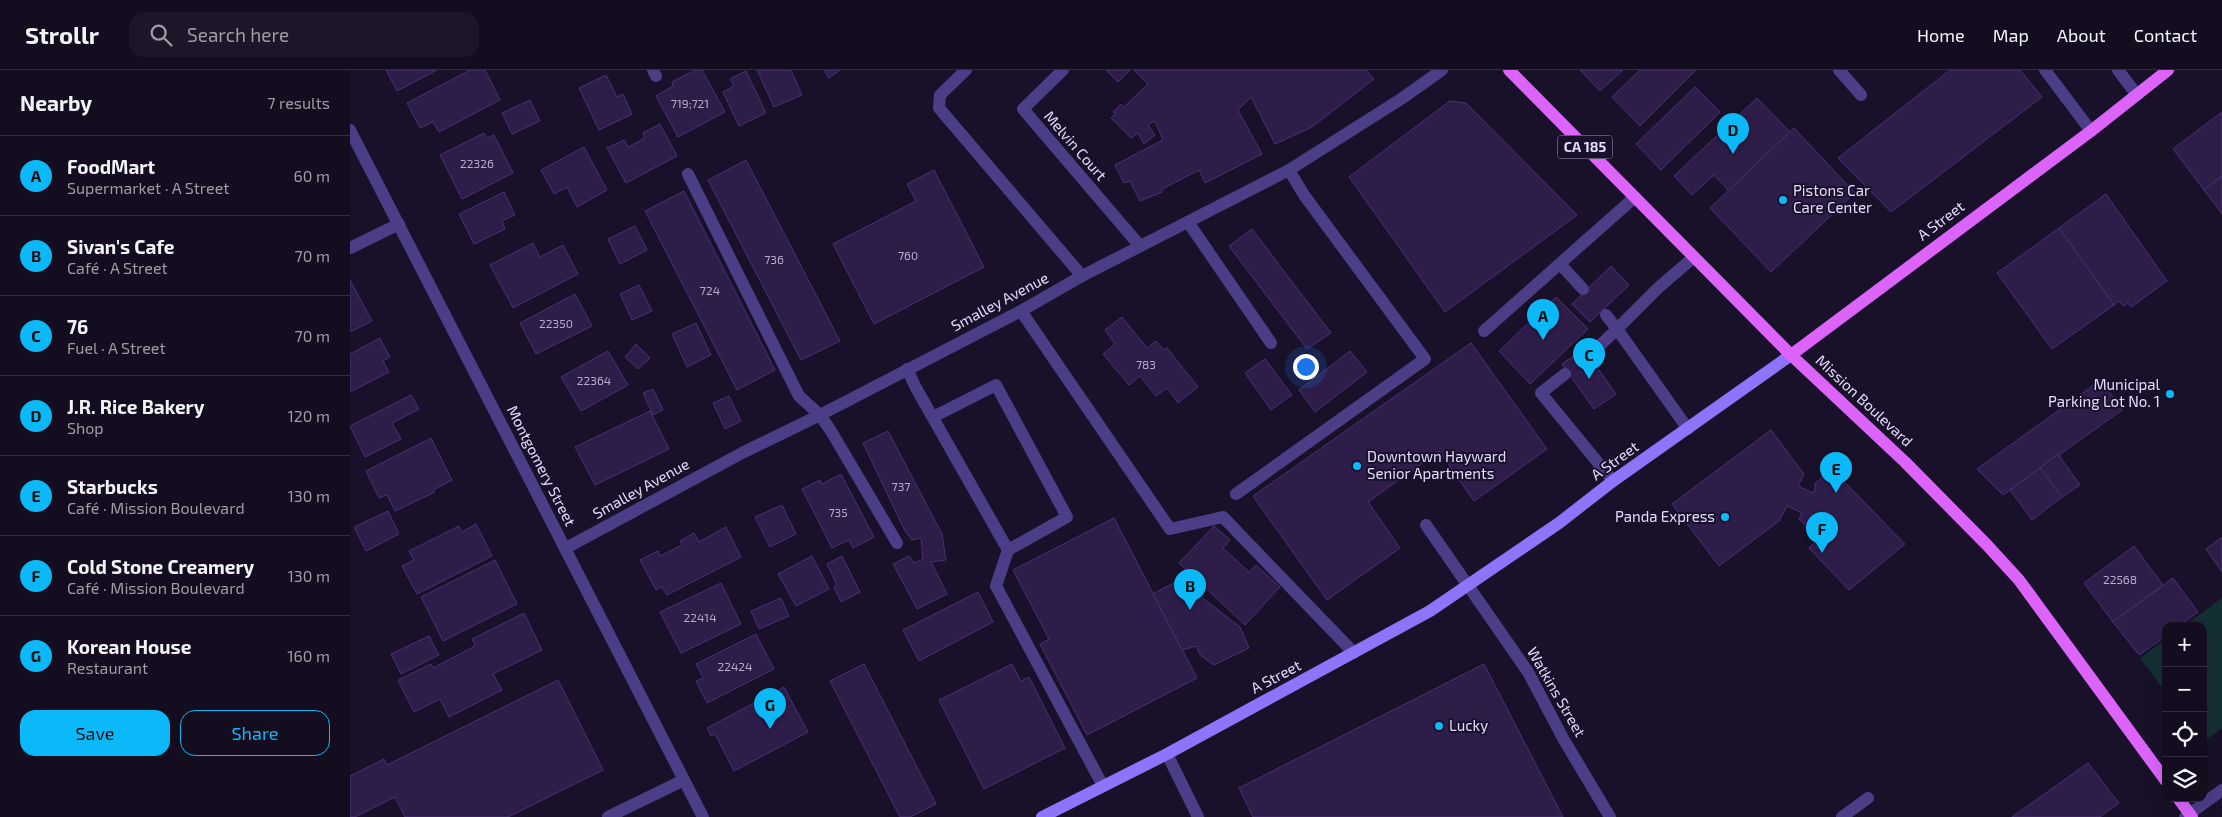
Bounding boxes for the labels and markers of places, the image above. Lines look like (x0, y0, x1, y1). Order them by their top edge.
pin: D (1717, 113, 1749, 154)
place label: Pistons Car Care Center (1793, 181, 1872, 216)
marker: Pistons Car Care Center (1777, 194, 1789, 206)
pin: A (1527, 299, 1559, 340)
pin: C (1573, 338, 1605, 379)
place label: Municipal Parking Lot No. 1 (2048, 375, 2161, 410)
marker: Municipal Parking Lot No. 1 (2164, 388, 2176, 400)
place label: Downtown Hayward Senior Apartments (1367, 447, 1506, 482)
pin: E (1820, 452, 1852, 493)
marker: Downtown Hayward Senior Apartments (1351, 460, 1363, 472)
place label: Panda Express (1615, 507, 1715, 525)
marker: Panda Express (1719, 511, 1731, 523)
pin: F (1806, 512, 1838, 553)
pin: B (1174, 569, 1206, 610)
pin: G (754, 688, 786, 729)
place label: Lucky (1449, 716, 1488, 734)
marker: Lucky (1433, 720, 1445, 732)

